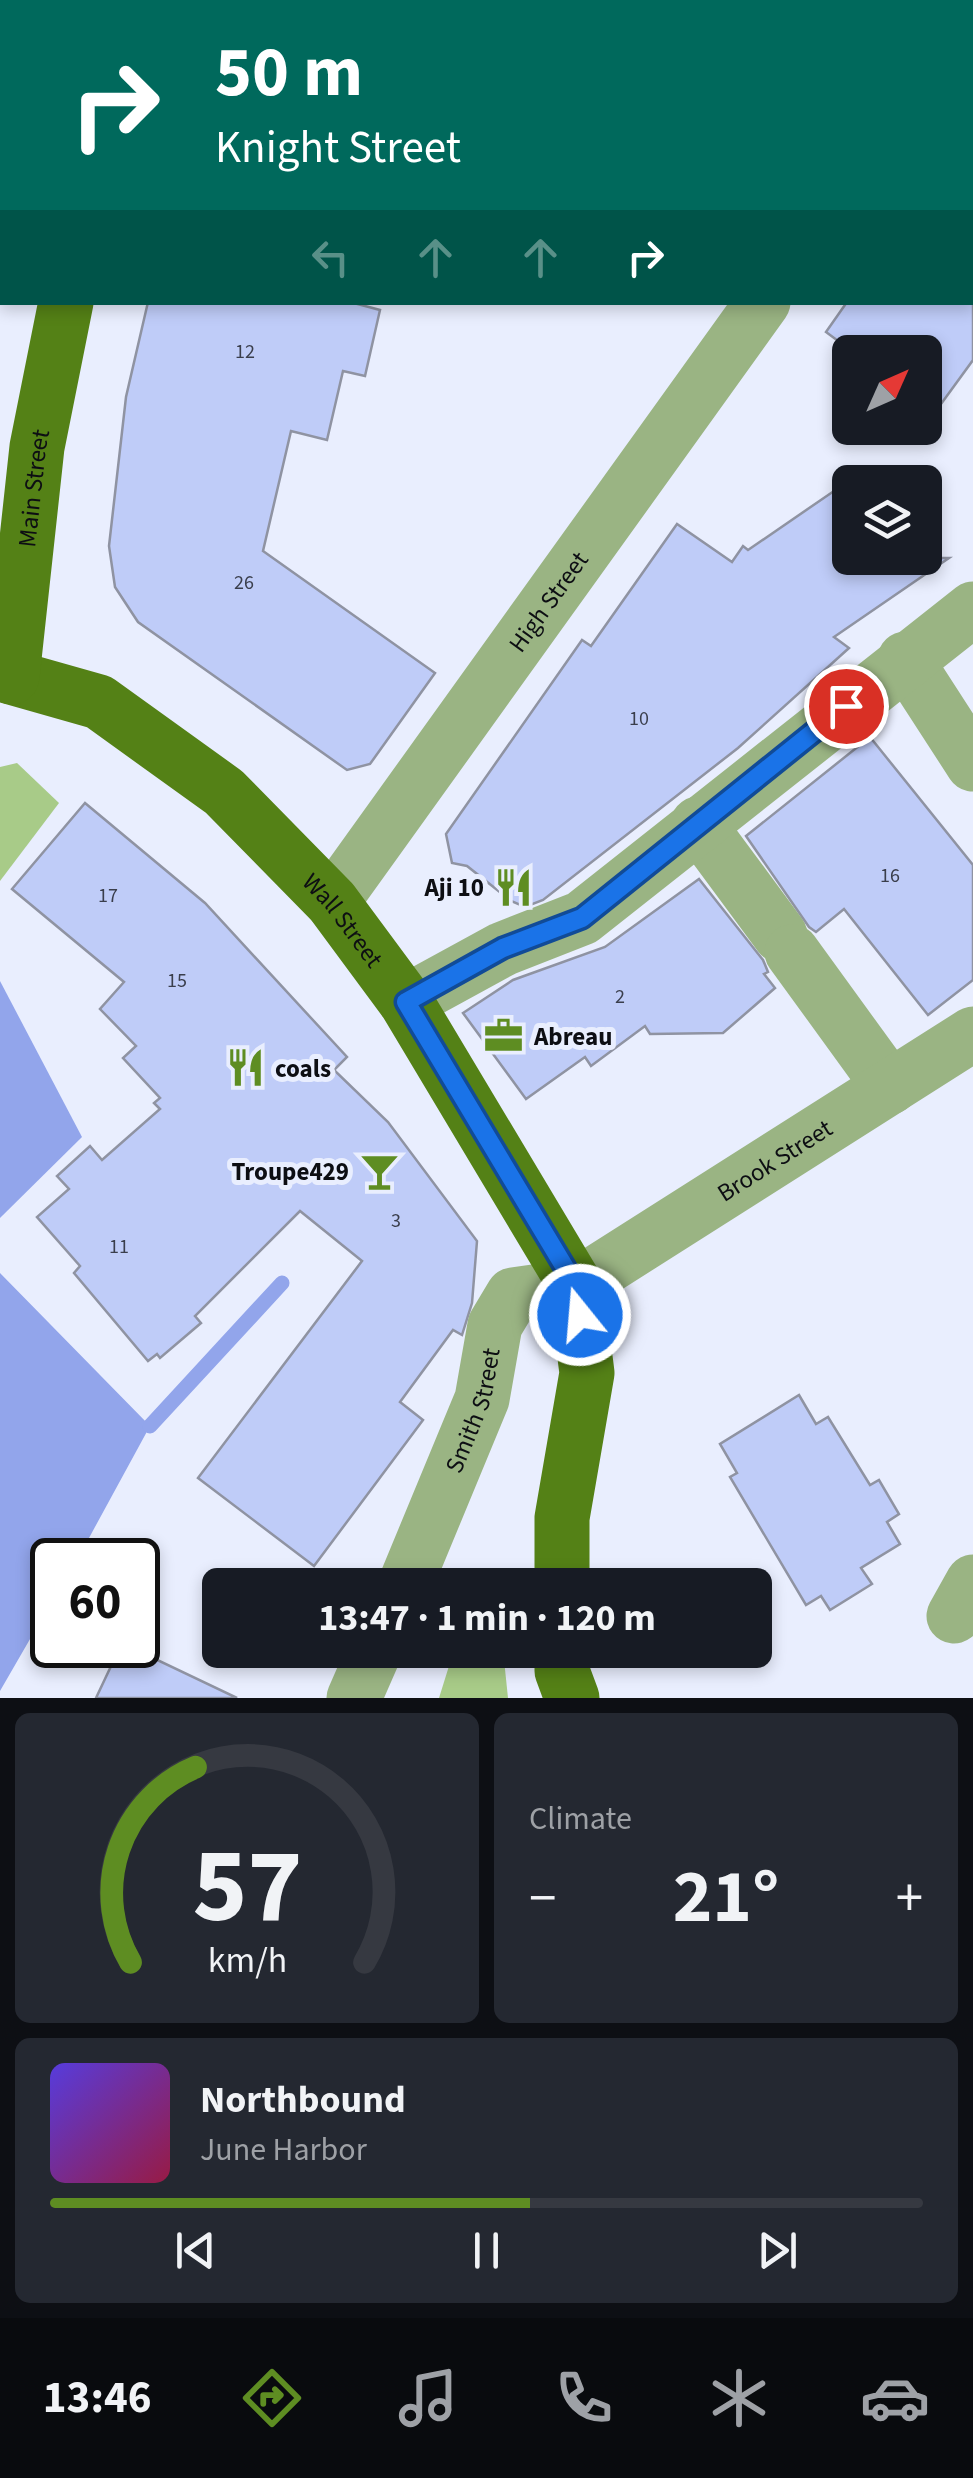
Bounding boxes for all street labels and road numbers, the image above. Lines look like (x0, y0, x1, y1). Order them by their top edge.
street label: Main Street (9, 426, 59, 549)
street label: High Street (500, 544, 598, 660)
street label: Wall Street (294, 865, 392, 976)
street label: Brook Street (710, 1111, 840, 1211)
street label: Smith Street (436, 1345, 510, 1479)

